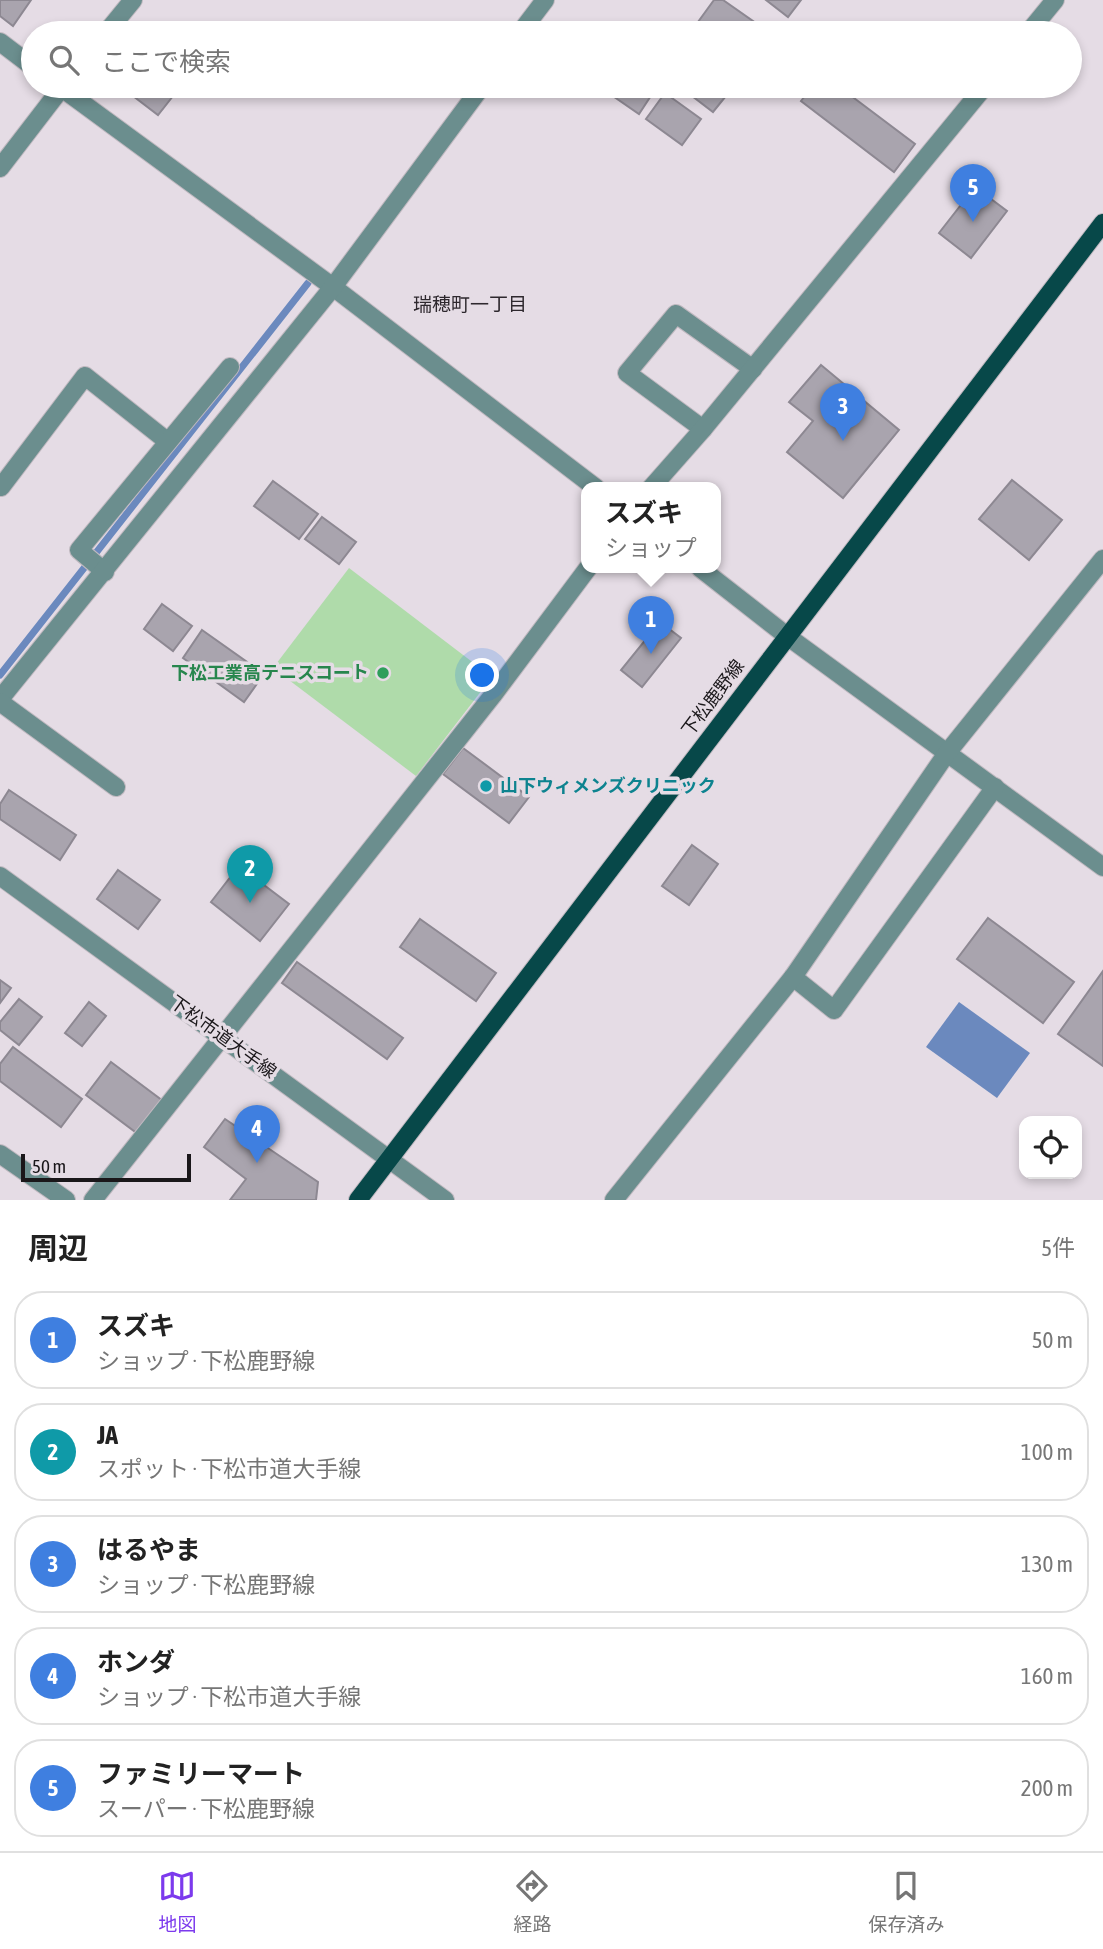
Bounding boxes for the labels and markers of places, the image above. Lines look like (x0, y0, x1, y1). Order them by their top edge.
pin: 5 (950, 164, 996, 222)
pin: 3 (820, 383, 866, 441)
pin: 1 (628, 596, 674, 654)
place label: 下松工業高テニスコート (171, 662, 369, 683)
marker: 下松工業高テニスコート (375, 665, 391, 681)
place label: 山下ウィメンズクリニック (500, 775, 716, 796)
marker: 山下ウィメンズクリニック (478, 778, 494, 794)
pin: 2 (227, 845, 273, 903)
pin: 4 (234, 1105, 280, 1163)

